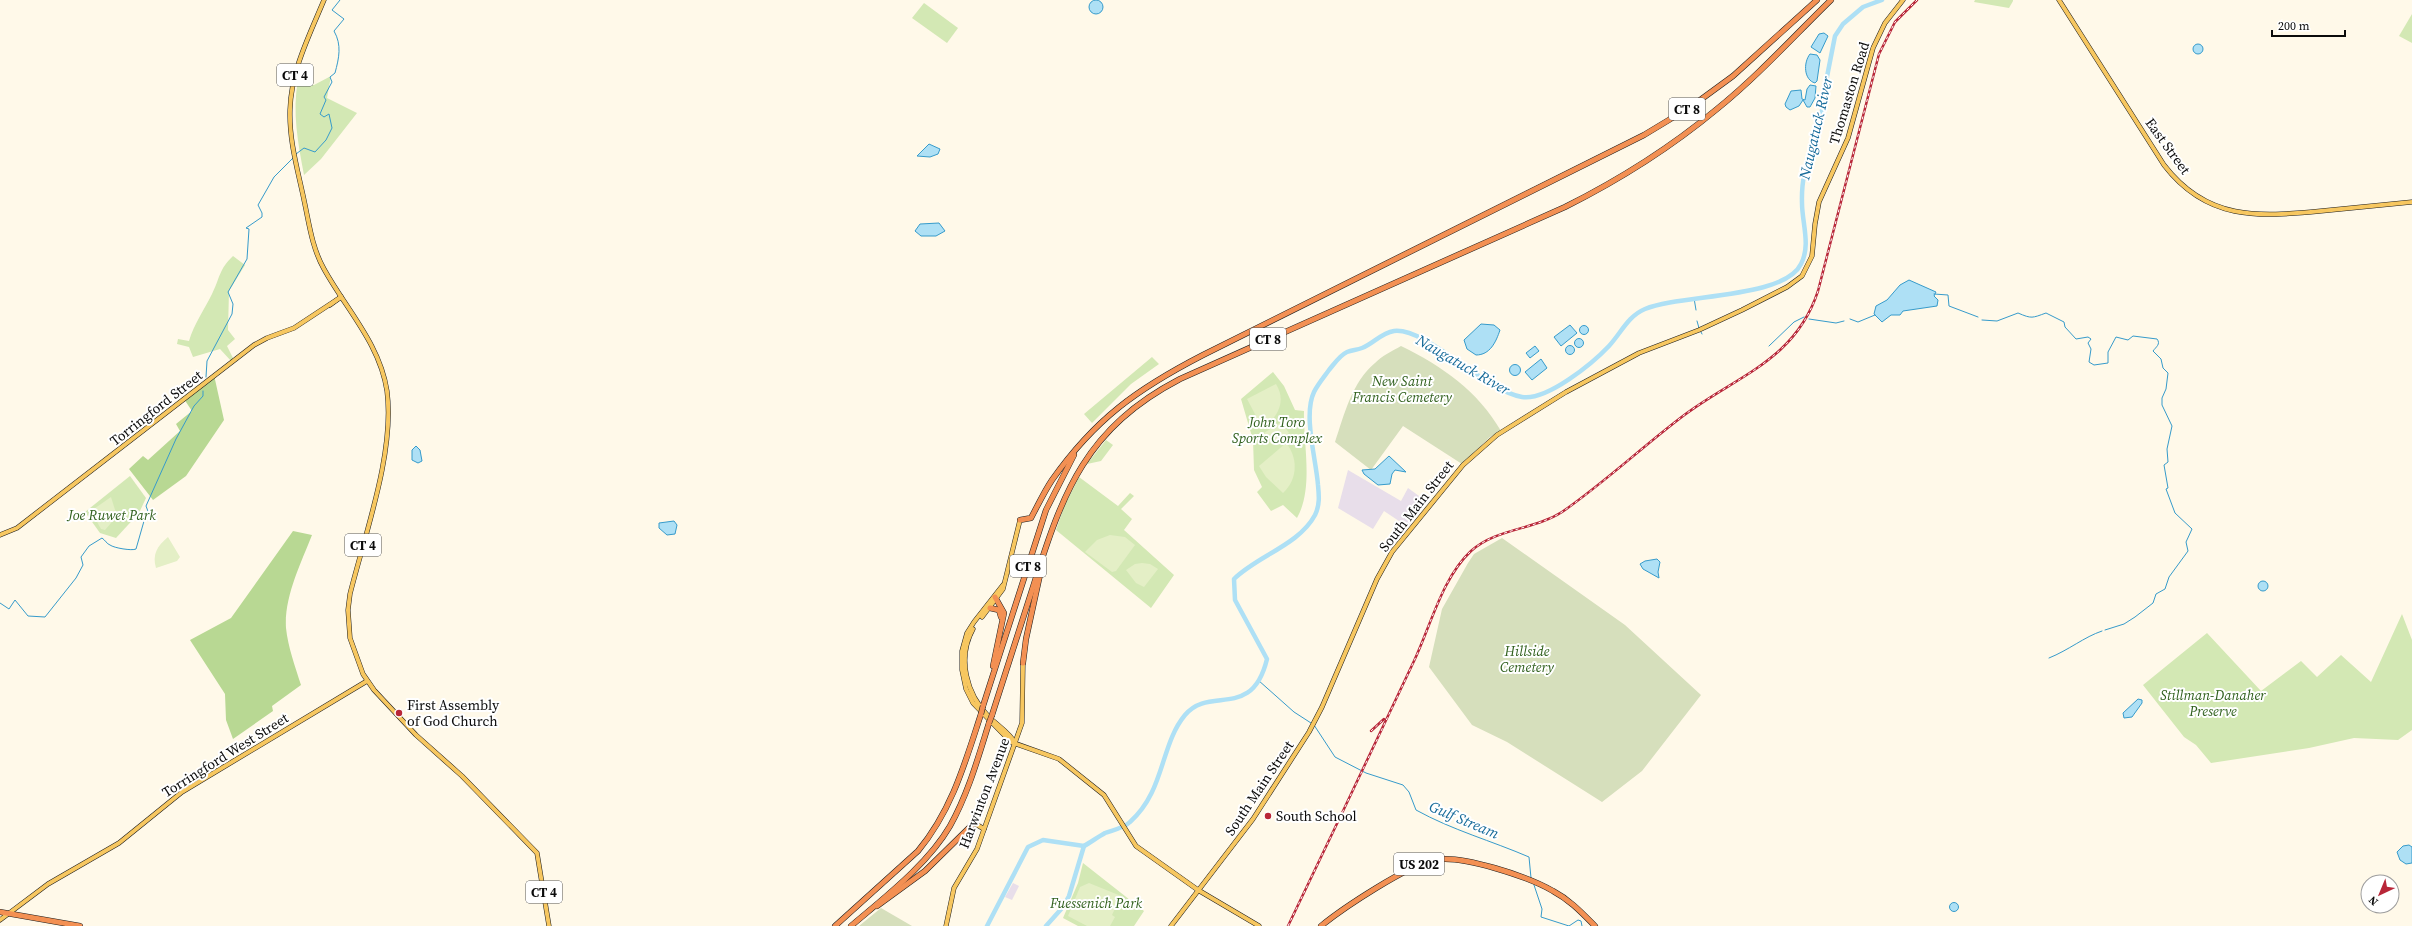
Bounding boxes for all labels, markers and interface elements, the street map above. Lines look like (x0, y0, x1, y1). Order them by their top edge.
scale bar (2272, 12, 2345, 38)
text: 200 m (2278, 18, 2310, 34)
street label: Thomaston Road (1824, 39, 1874, 147)
road number: CT 4 (277, 64, 313, 86)
water label: Naugatuck River (1793, 73, 1838, 182)
road number: CT 8 (1669, 98, 1705, 120)
street label: East Street (2141, 114, 2196, 179)
road number: CT 8 (1250, 328, 1286, 350)
water label: Naugatuck River (1412, 329, 1515, 400)
street label: Torringford Street (106, 365, 207, 451)
park label: New Saint Francis Cemetery (1351, 371, 1452, 407)
park label: John Toro Sports Complex (1232, 412, 1323, 448)
street label: South Main Street (1374, 456, 1458, 556)
park label: Joe Ruwet Park (66, 505, 156, 525)
road number: CT 4 (345, 534, 381, 556)
road number: CT 8 (1010, 555, 1046, 577)
park label: Hillside Cemetery (1500, 641, 1554, 677)
park label: Stillman-Danaher Preserve (2160, 685, 2266, 721)
place label: First Assembly of God Church (407, 695, 500, 731)
street label: Torringford West Street (158, 708, 292, 802)
marker: First Assembly of God Church (394, 708, 404, 718)
street label: Harwinton Avenue (954, 735, 1014, 851)
street label: South Main Street (1220, 736, 1298, 839)
water label: Gulf Stream (1426, 795, 1503, 844)
place label: South School (1276, 806, 1357, 826)
marker: South School (1263, 811, 1273, 821)
road number: US 202 (1394, 853, 1444, 875)
north arrow (2360, 874, 2400, 914)
road number: CT 4 (526, 881, 562, 903)
park label: Fuessenich Park (1049, 893, 1142, 913)
text: N (2365, 893, 2381, 909)

